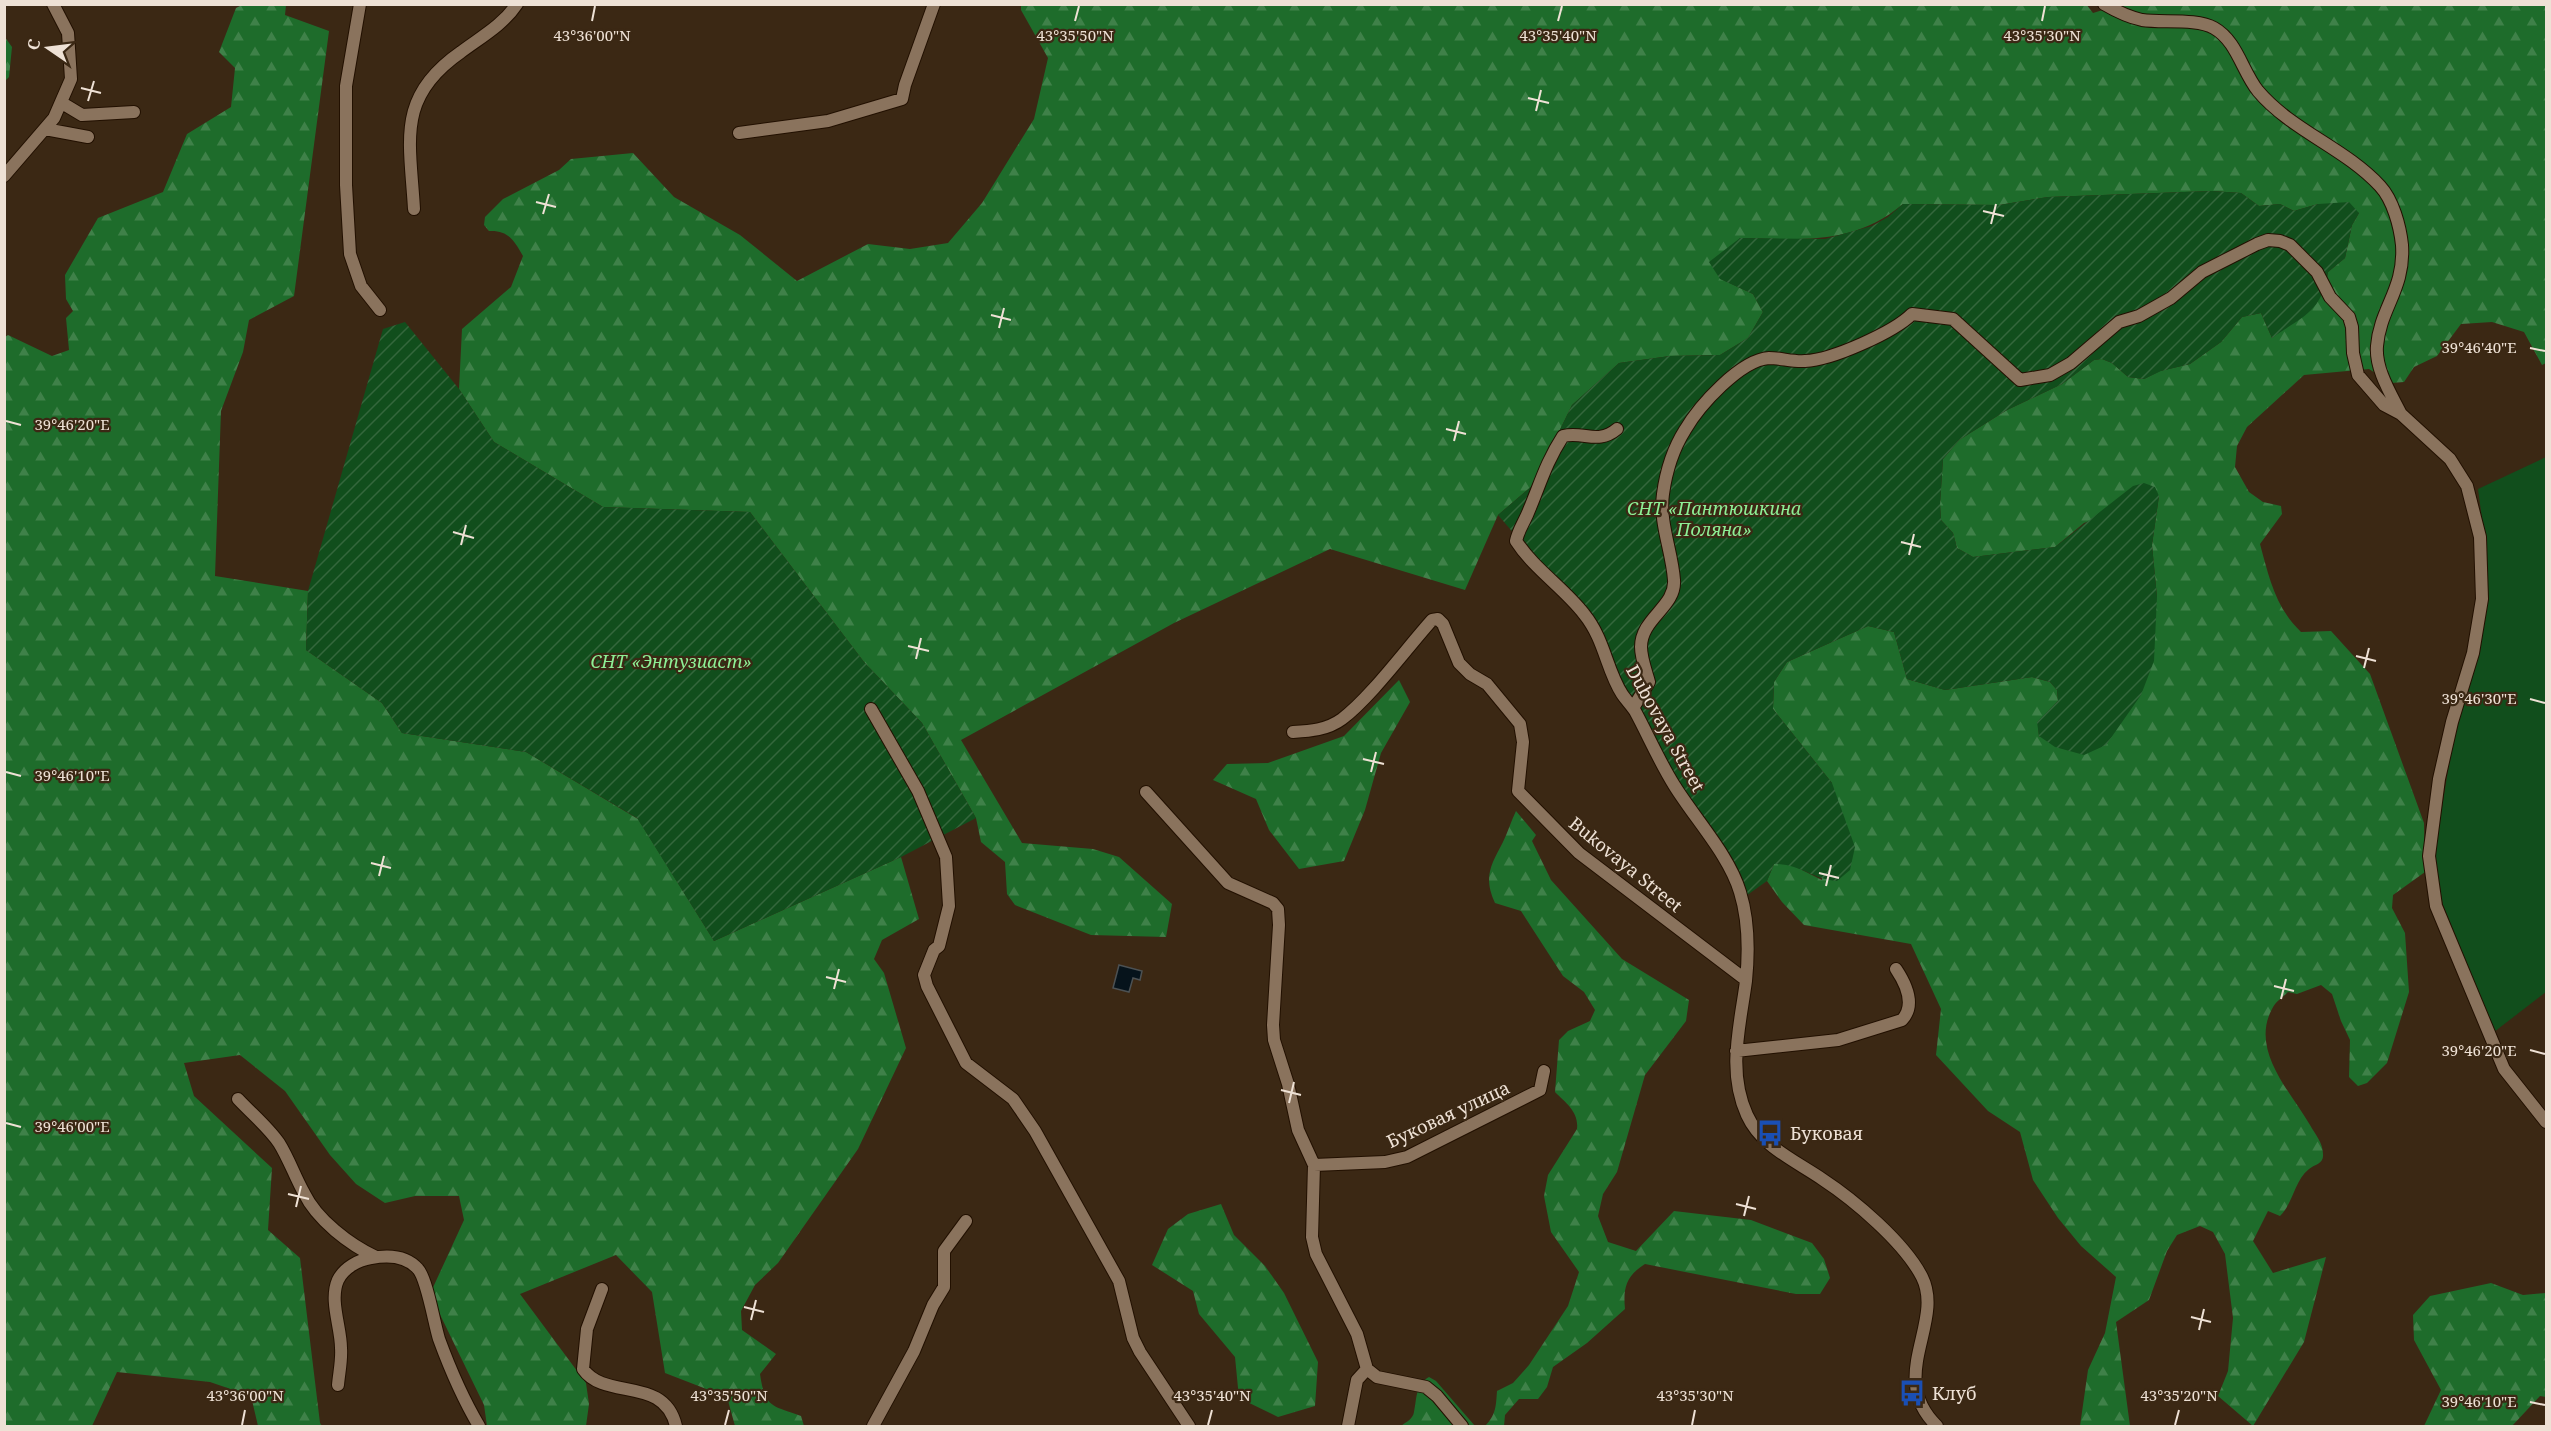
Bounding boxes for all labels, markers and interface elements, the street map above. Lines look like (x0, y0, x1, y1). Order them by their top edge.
north arrow (18, 18, 78, 78)
text: 43°36'00"N (553, 25, 631, 45)
text: 43°35'50"N (1036, 25, 1114, 45)
text: 43°35'40"N (1519, 25, 1597, 45)
text: 43°35'30"N (2003, 25, 2081, 45)
text: С (21, 37, 45, 52)
text: 39°46'40"E (2441, 337, 2517, 357)
text: 39°46'20"E (34, 414, 110, 434)
park label: СНТ «Пантюшкина Поляна» (1627, 496, 1801, 541)
park label: СНТ «Энтузиаст» (590, 649, 752, 673)
street label: Dubovaya Street (1621, 660, 1711, 796)
text: 39°46'30"E (2441, 688, 2517, 708)
text: 39°46'10"E (34, 765, 110, 785)
street label: Bukovaya Street (1564, 811, 1688, 917)
text: 39°46'20"E (2441, 1040, 2517, 1060)
street label: Буковая улица (1382, 1075, 1514, 1153)
text: 39°46'00"E (34, 1116, 110, 1136)
bus stop icon: Буковая (1755, 1118, 1785, 1148)
place label: Буковая (1790, 1121, 1863, 1145)
bus stop icon: Клуб (1897, 1378, 1927, 1408)
place label: Клуб (1932, 1381, 1976, 1405)
text: 43°36'00"N (206, 1385, 284, 1405)
text: 43°35'50"N (690, 1385, 768, 1405)
text: 43°35'40"N (1173, 1385, 1251, 1405)
text: 43°35'30"N (1656, 1385, 1734, 1405)
text: 43°35'20"N (2140, 1385, 2218, 1405)
text: 39°46'10"E (2441, 1391, 2517, 1411)

